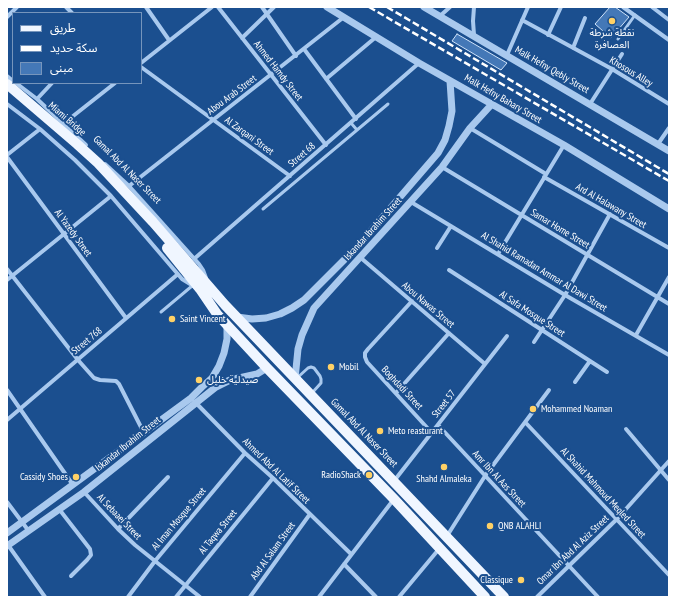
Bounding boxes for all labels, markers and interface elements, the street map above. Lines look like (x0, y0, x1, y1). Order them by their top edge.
legend (12, 12, 142, 84)
marker: نقطة شرطة العصافرة (607, 16, 617, 26)
text: طريق (50, 20, 76, 35)
place label: نقطة شرطة العصافرة (590, 27, 634, 50)
street label: Ahmed Hamdy Street (251, 39, 305, 103)
text: سكة حديد (50, 40, 97, 55)
street label: Malk Hefny Qebly Street (513, 44, 591, 96)
street label: Khosous Alley (607, 54, 655, 90)
text: مبنى (50, 60, 73, 75)
street label: Malk Hefny Bahary Street (462, 72, 544, 126)
street label: Abou Arab Street (205, 73, 259, 117)
street label: Miami Bridge (46, 99, 88, 139)
street label: Al Zarqani Street (222, 114, 276, 158)
street label: Gamal Abd Al Naser Street (91, 134, 163, 206)
street label: Street 68 (286, 140, 318, 170)
street label: Ard Al Halawany Street (574, 181, 648, 231)
street label: Iskandar Ibrahim Street (342, 195, 404, 263)
street label: Al Yazedy Street (52, 207, 94, 259)
street label: Samar Home Street (528, 207, 592, 251)
street label: Al Shahid Ramadan Ammar Al Dawi Street (479, 230, 609, 314)
street label: Abou Nawas Street (399, 279, 457, 331)
street label: Al Safa Mosque Street (497, 288, 567, 340)
place label: Saint Vincent (180, 313, 226, 325)
marker: Saint Vincent (167, 314, 177, 324)
street label: Street 768 (69, 325, 105, 357)
place label: Mobil (339, 361, 359, 373)
marker: Mobil (326, 362, 336, 372)
street label: Boghdadi Street (379, 364, 425, 412)
place label: صيدلية خليل (207, 374, 258, 386)
marker: صيدلية خليل (194, 375, 204, 385)
street label: Street 57 (429, 388, 459, 420)
street label: Gamal Abd Al Naser Street (328, 396, 400, 470)
place label: Mohammed Noaman (541, 403, 612, 415)
marker: Mohammed Noaman (528, 404, 538, 414)
street label: Iskandar Ibrahim Street (93, 414, 163, 474)
place label: Meto reasturant (388, 425, 443, 437)
marker: Meto reasturant (375, 426, 385, 436)
street label: Ahmed Abd Al Latif Street (240, 436, 312, 506)
street label: Al Shahid Mahmoud Meqled Street (558, 445, 648, 541)
street label: Amr Ibn Al Aas Street (470, 448, 528, 510)
marker: Shahd Almaleka (439, 462, 449, 472)
place label: RadioShack (321, 469, 361, 481)
marker: RadioShack (364, 470, 374, 480)
place label: Cassidy Shoes (20, 471, 68, 483)
marker: Cassidy Shoes (71, 472, 81, 482)
place label: Shahd Almaleka (416, 473, 472, 485)
street label: Al Iman Mosque Street (149, 485, 209, 553)
street label: Al Sebaaei Street (94, 492, 144, 542)
street label: Al Taqwa Street (196, 507, 240, 557)
street label: Omar Ibn Abd Al Aziz Street (534, 513, 612, 587)
street label: Abd Al Salam Street (248, 520, 298, 582)
place label: QNB ALAHLI (498, 520, 541, 532)
marker: QNB ALAHLI (485, 521, 495, 531)
place label: Classique (480, 574, 513, 586)
marker: Classique (516, 575, 526, 585)

